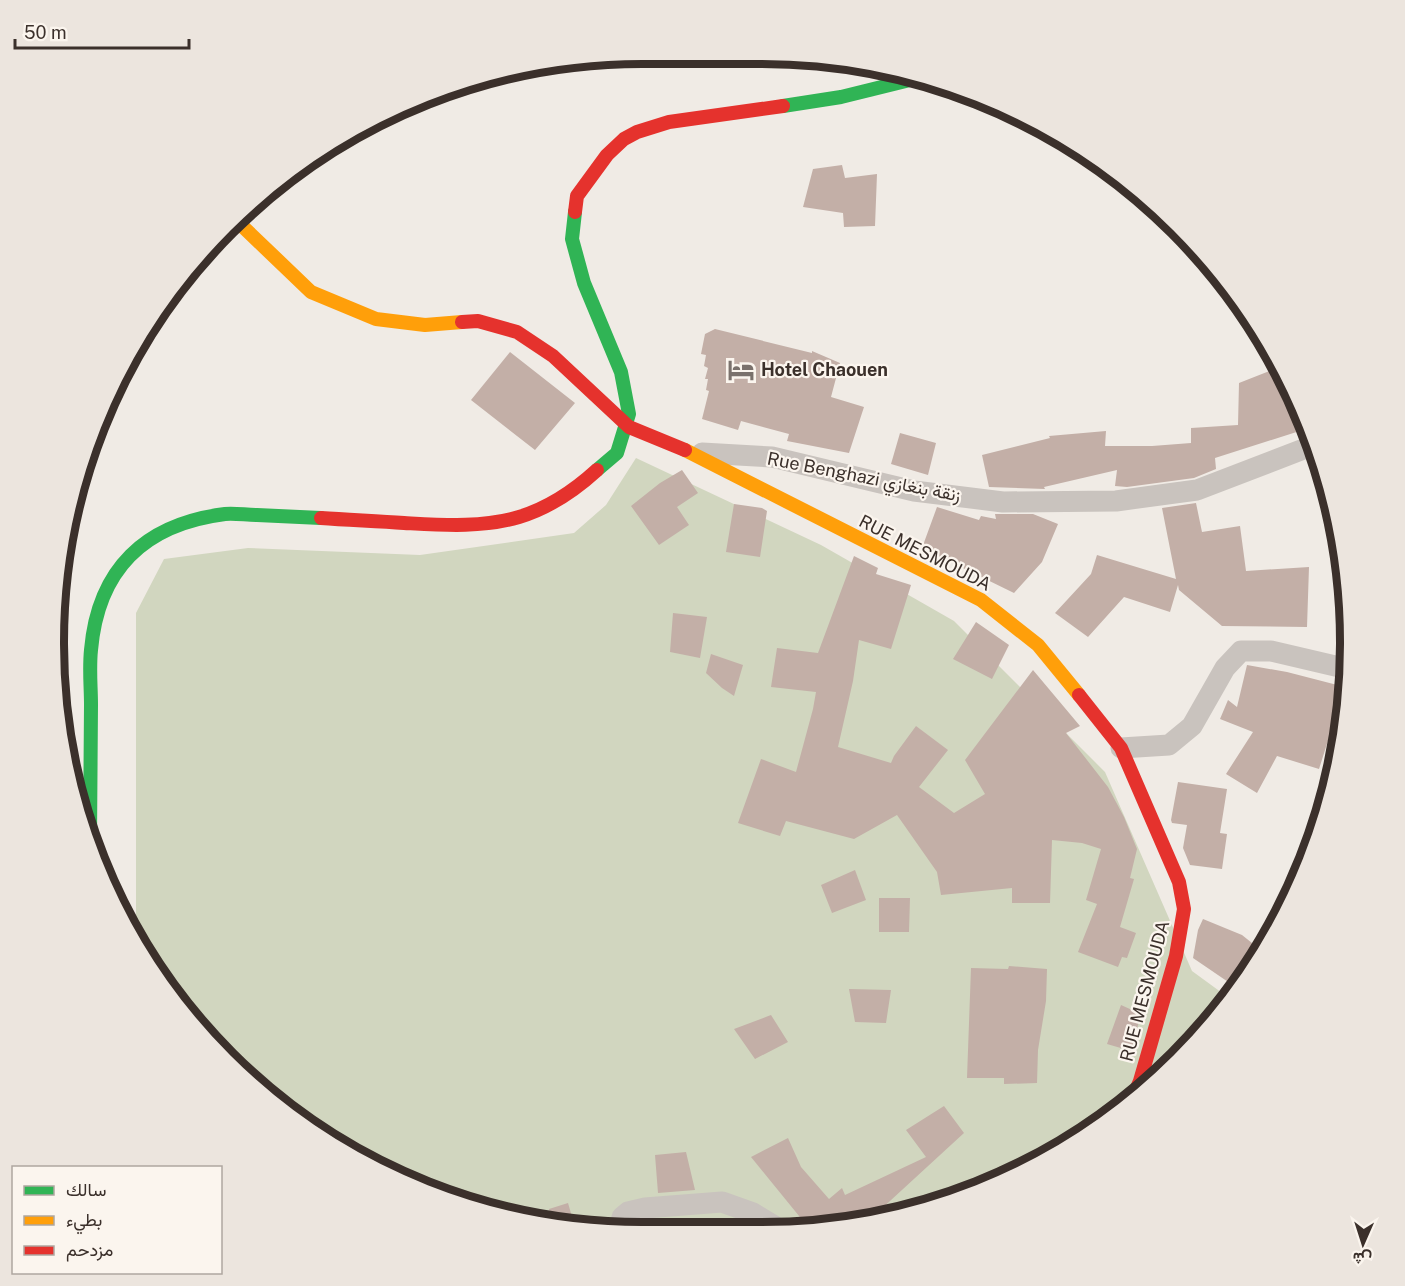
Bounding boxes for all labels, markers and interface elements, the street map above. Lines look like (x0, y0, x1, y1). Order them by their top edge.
scale bar (15, 12, 189, 50)
text: 50 m (24, 22, 67, 43)
hotel icon: Hotel Chaouen (726, 355, 756, 385)
place label: Hotel Chaouen (761, 359, 888, 380)
street label: Rue Benghazi زنقة بنغازي (765, 447, 963, 510)
street label: RUE MESMOUDA (856, 510, 995, 595)
street label: RUE MESMOUDA (1116, 918, 1174, 1064)
legend (12, 1166, 222, 1274)
text: سالك (66, 1179, 106, 1200)
text: بطيء (66, 1209, 102, 1235)
north arrow (1333, 1214, 1393, 1274)
text: مزدحم (66, 1239, 113, 1262)
text: ش (1352, 1248, 1372, 1268)

